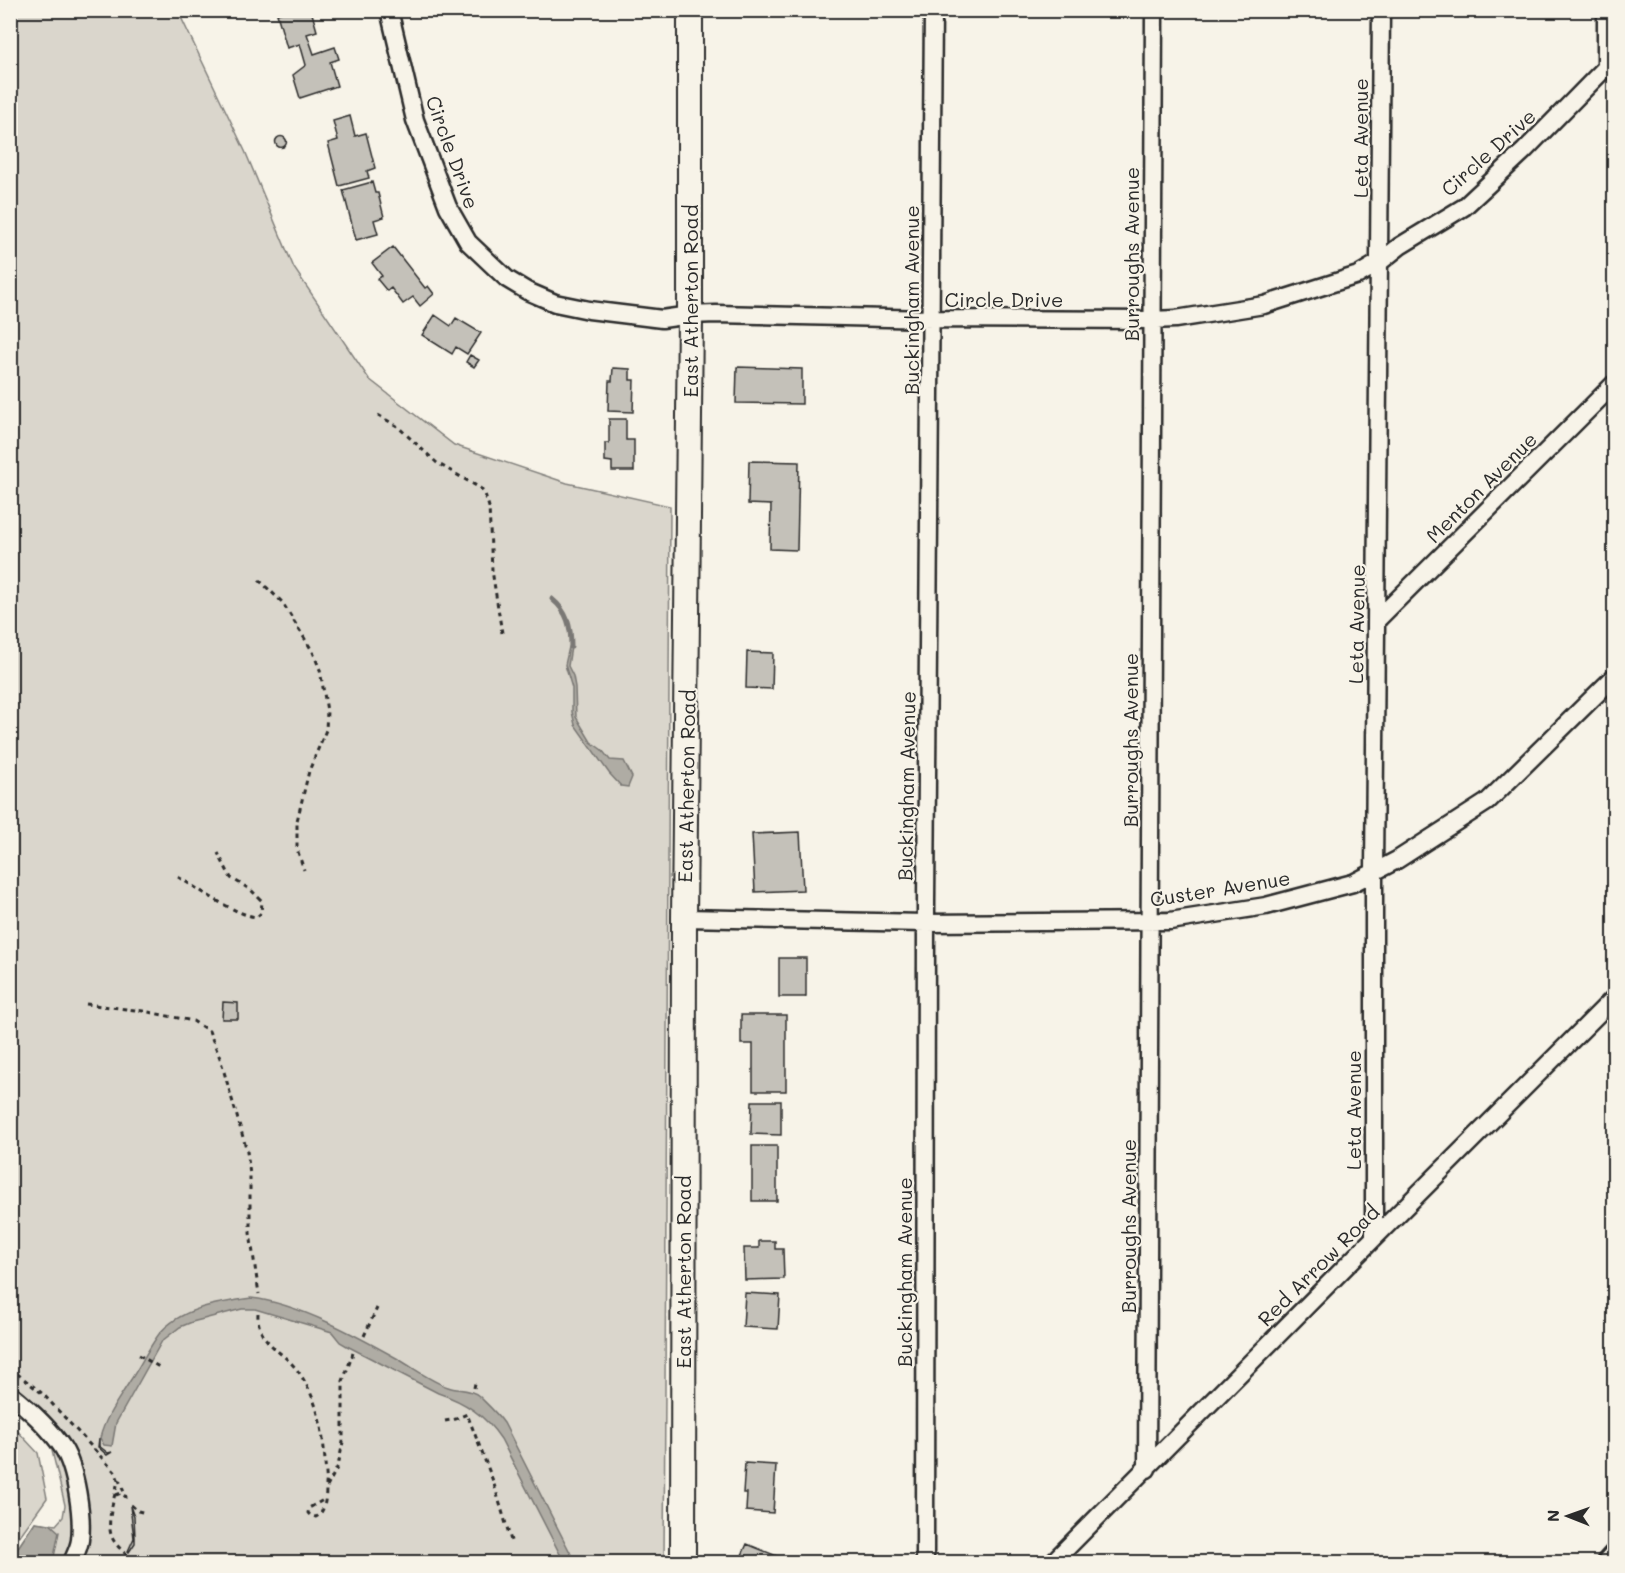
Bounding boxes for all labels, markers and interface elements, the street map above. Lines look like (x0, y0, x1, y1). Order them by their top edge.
street label: Leta Avenue (1347, 78, 1373, 198)
street label: Circle Drive (420, 92, 486, 212)
street label: Circle Drive (1435, 103, 1541, 201)
street label: Burroughs Avenue (1118, 167, 1144, 341)
street label: East Atherton Road (677, 204, 703, 398)
street label: Buckingham Avenue (898, 205, 924, 395)
street label: Circle Drive (945, 286, 1063, 312)
street label: Menton Avenue (1420, 426, 1542, 548)
street label: Leta Avenue (1342, 564, 1370, 684)
street label: Burroughs Avenue (1117, 653, 1143, 827)
street label: East Atherton Road (671, 689, 701, 883)
street label: Buckingham Avenue (891, 691, 921, 881)
street label: Custer Avenue (1148, 864, 1292, 912)
street label: Leta Avenue (1340, 1050, 1366, 1170)
street label: Burroughs Avenue (1115, 1139, 1141, 1313)
street label: East Atherton Road (670, 1175, 696, 1369)
street label: Buckingham Avenue (891, 1177, 917, 1367)
street label: Red Arrow Road (1252, 1199, 1384, 1331)
north arrow (1538, 1486, 1598, 1546)
text: N (1542, 1509, 1563, 1522)

